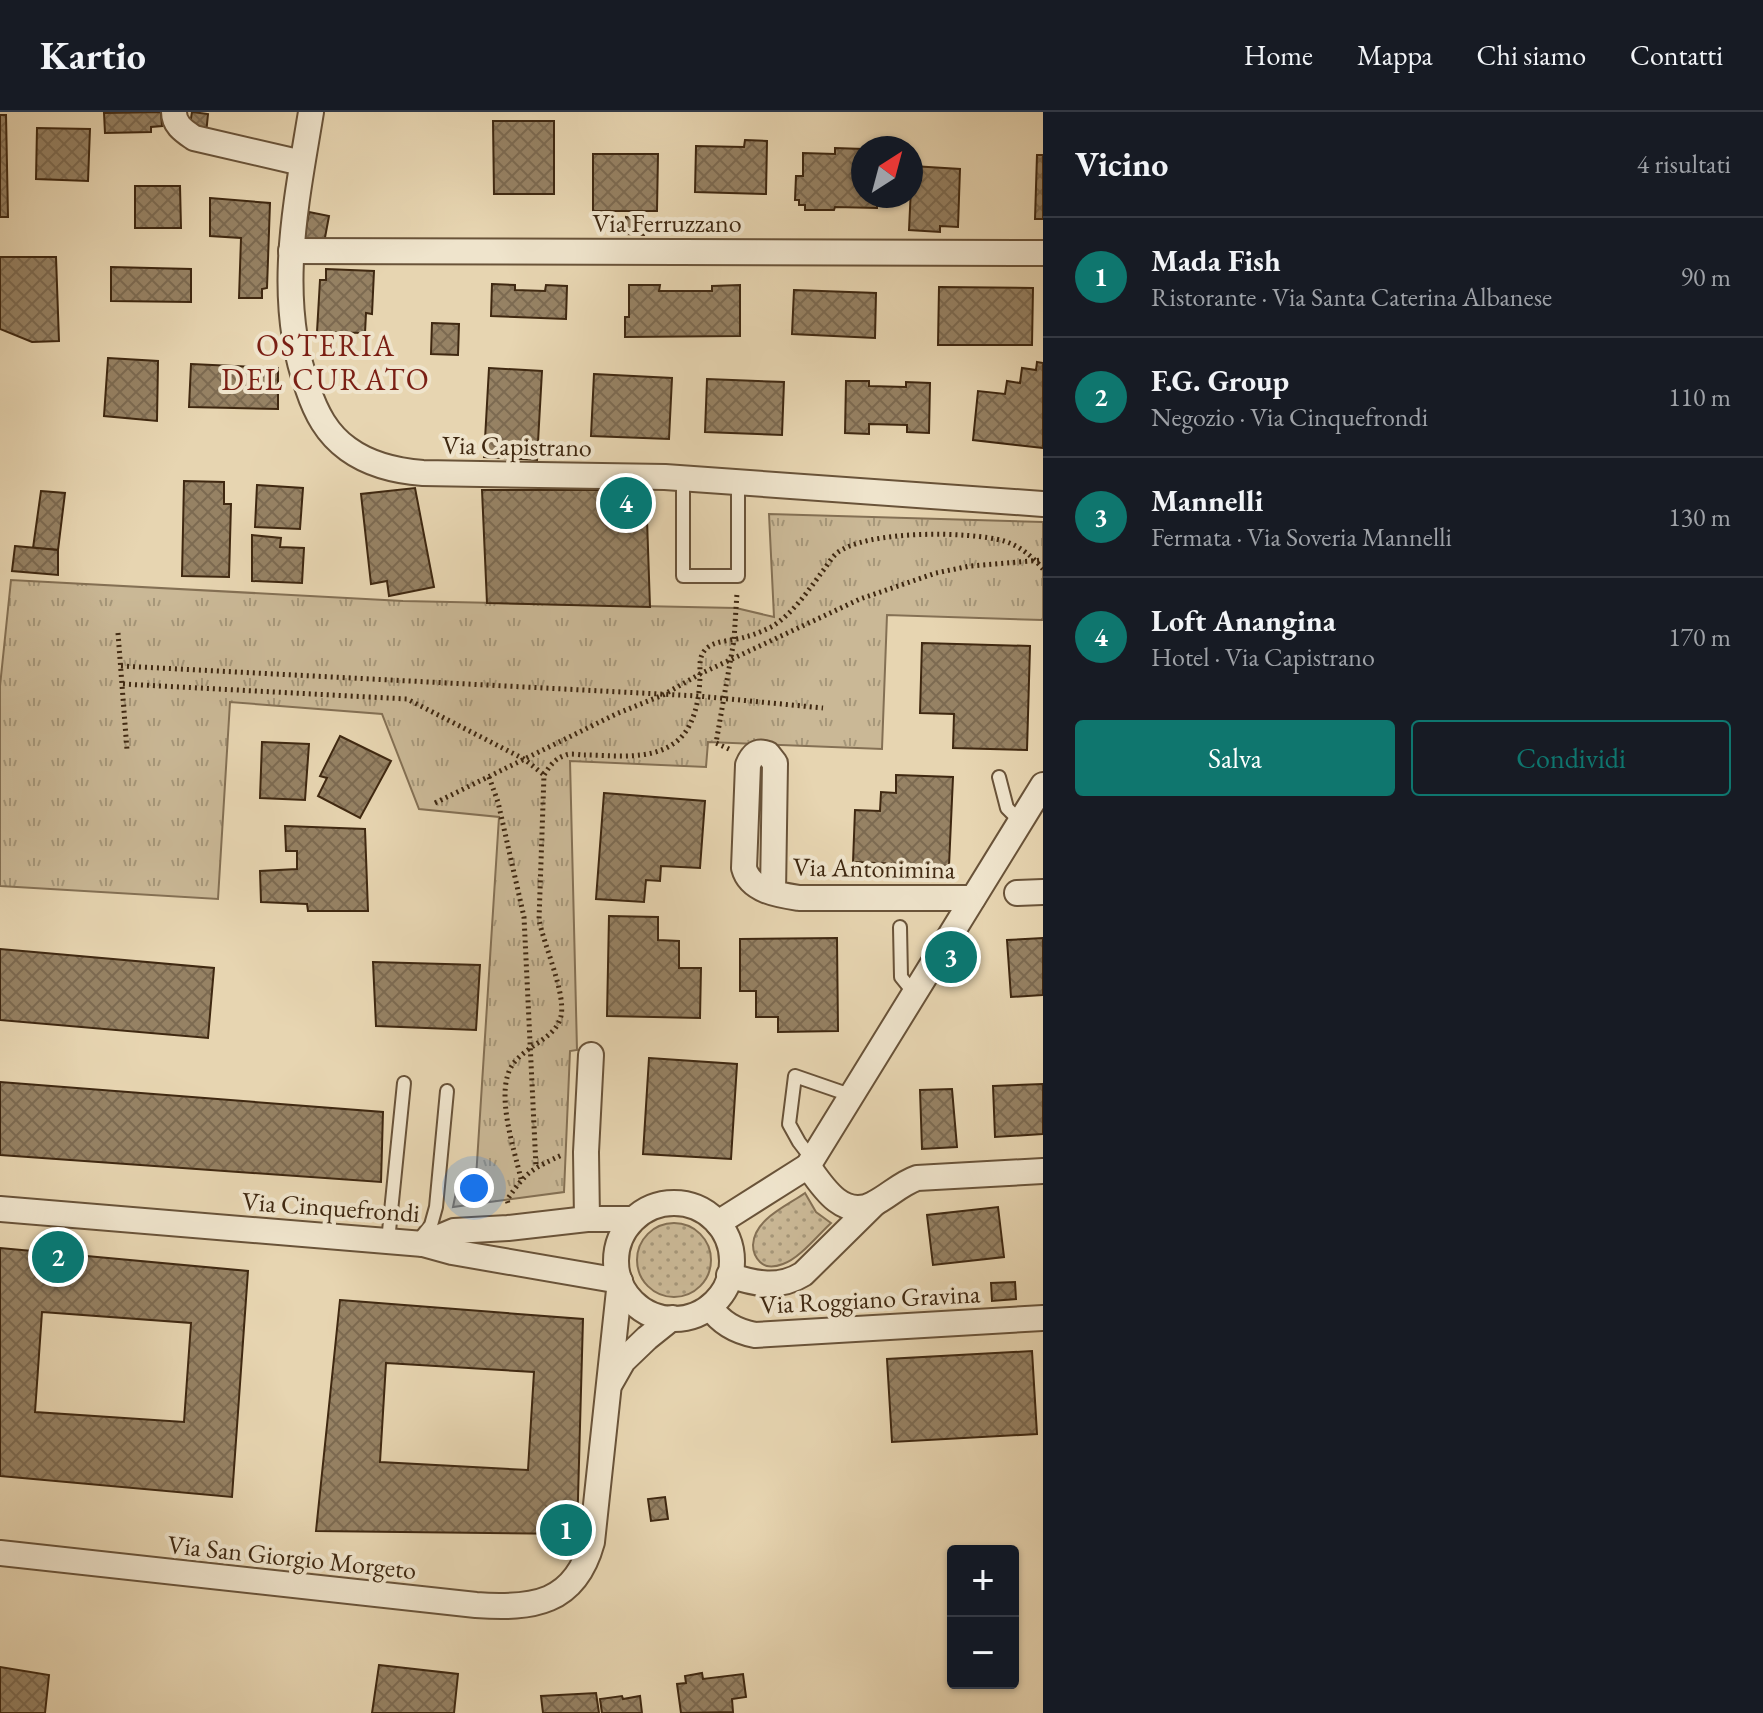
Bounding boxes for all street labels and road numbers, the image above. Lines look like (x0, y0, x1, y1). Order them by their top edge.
street label: Via Ferruzzano (592, 206, 742, 240)
street label: Via Capistrano (442, 428, 592, 464)
street label: Via Antonimina (792, 850, 956, 886)
street label: Via Cinquefrondi (241, 1184, 421, 1230)
street label: Via Roggiano Gravina (759, 1276, 982, 1322)
street label: Via San Giorgio Morgeto (166, 1527, 418, 1587)

